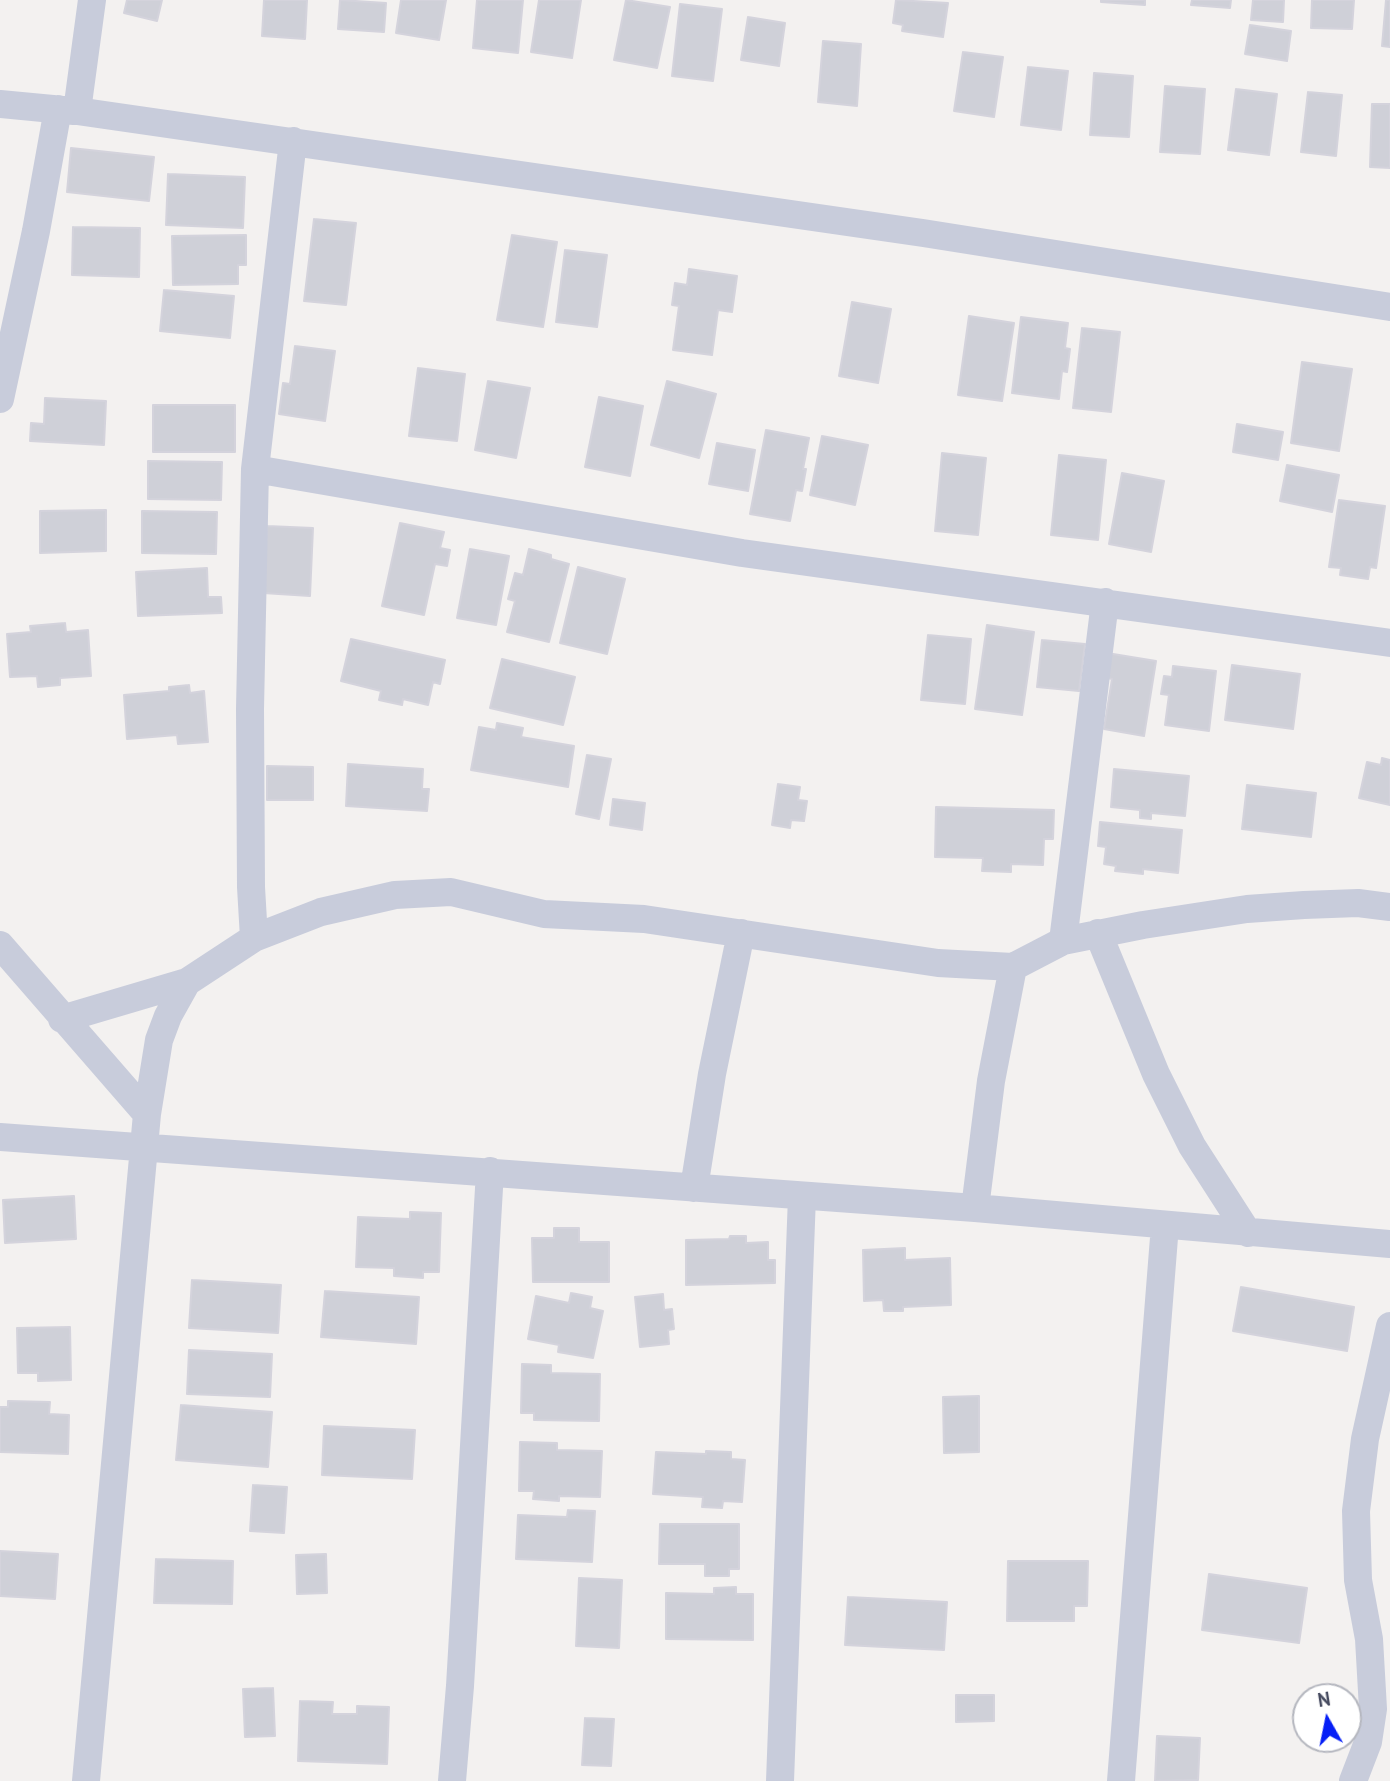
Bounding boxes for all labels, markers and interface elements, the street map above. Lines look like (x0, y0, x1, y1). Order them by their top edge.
north arrow (1292, 1683, 1362, 1753)
text: N (1316, 1686, 1332, 1712)

